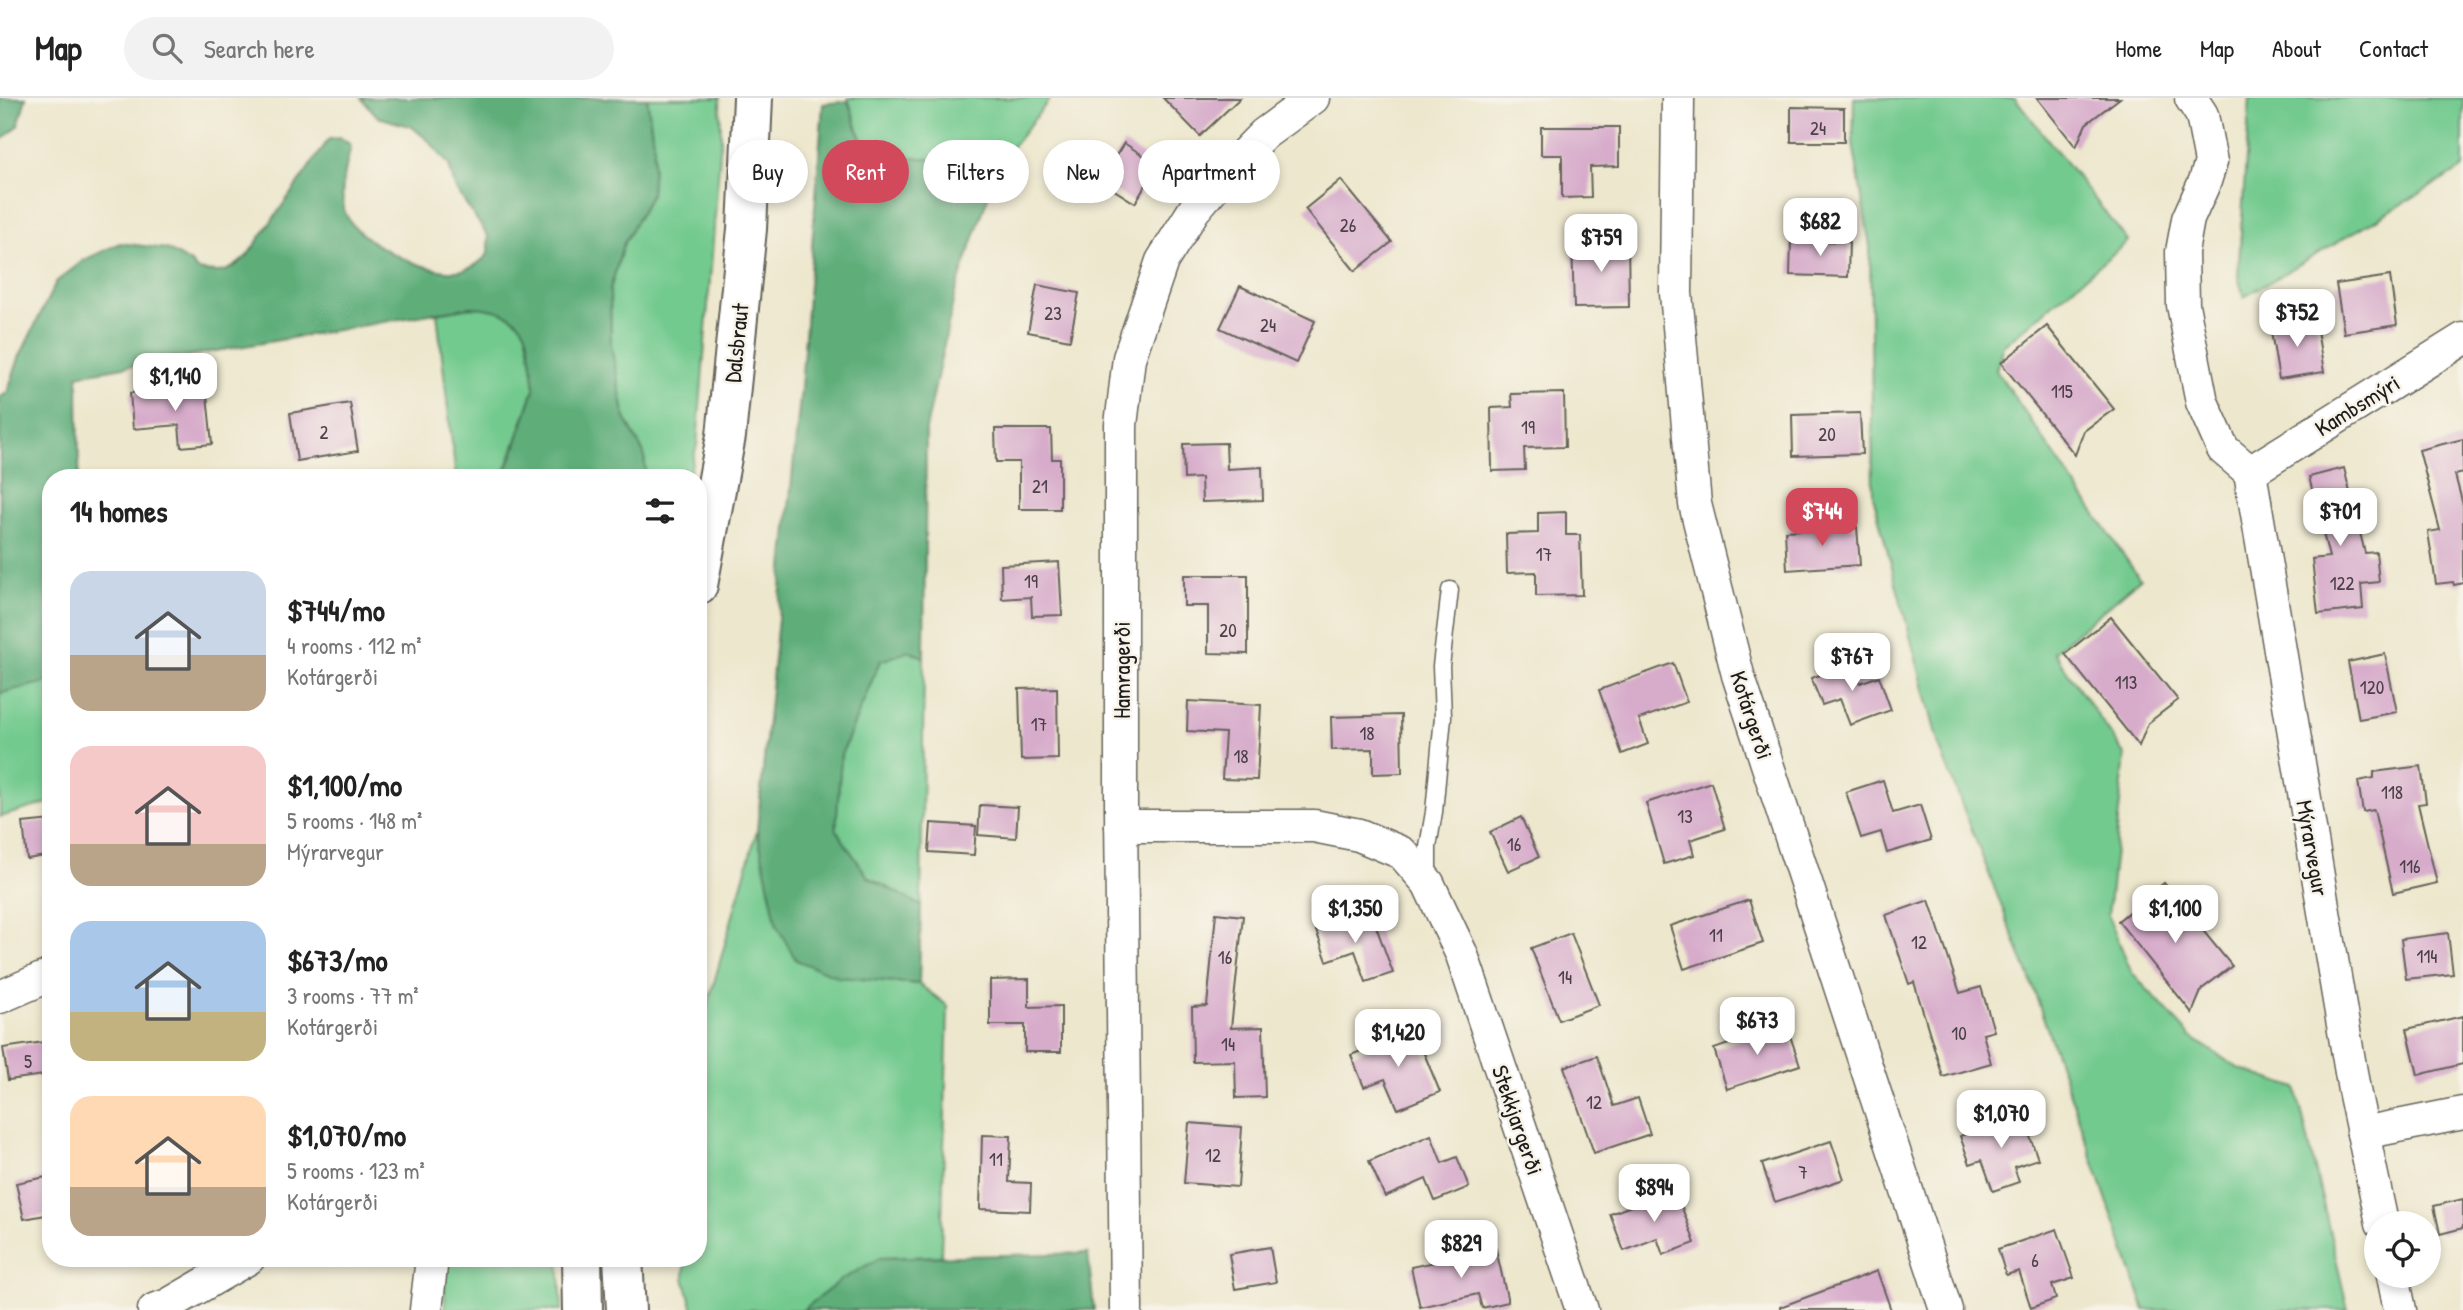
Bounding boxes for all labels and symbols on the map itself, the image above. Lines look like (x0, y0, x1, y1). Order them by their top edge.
house number: 24 (1810, 115, 1826, 141)
pin: $682 (1779, 198, 1861, 258)
house number: 26 (1340, 212, 1356, 238)
pin: $759 (1560, 214, 1642, 274)
pin: $752 (2256, 289, 2338, 349)
house number: 23 (1044, 300, 1062, 326)
street label: Dalsbraut (716, 301, 756, 384)
house number: 24 (1260, 312, 1276, 338)
pin: $1,140 (118, 354, 232, 413)
street label: Kambsmýri (2309, 367, 2405, 443)
house number: 115 (2051, 378, 2073, 404)
house number: 19 (1521, 414, 1535, 440)
house number: 2 (320, 419, 329, 445)
house number: 20 (1818, 421, 1836, 447)
house number: 21 (1032, 473, 1048, 499)
pin: $744 (1781, 489, 1863, 548)
pin: $701 (2299, 489, 2381, 548)
house number: 17 (1536, 541, 1552, 567)
house number: 19 (1024, 568, 1038, 594)
house number: 122 (2330, 570, 2354, 596)
house number: 20 (1219, 617, 1237, 643)
street label: Hamragerði (1106, 621, 1137, 719)
pin: $767 (1811, 634, 1893, 693)
street label: Kotárgerði (1723, 667, 1781, 763)
house number: 113 (2115, 669, 2137, 695)
house number: 120 (2360, 674, 2384, 700)
house number: 17 (1031, 711, 1047, 737)
house number: 18 (1359, 720, 1375, 746)
house number: 18 (1233, 743, 1249, 769)
house number: 118 (2381, 779, 2403, 805)
street label: Mýrarvegur (2289, 798, 2337, 898)
house number: 13 (1677, 803, 1693, 829)
house number: 16 (1507, 831, 1521, 857)
house number: 116 (2399, 853, 2421, 879)
pin: $1,350 (1298, 886, 1412, 945)
pin: $1,100 (2118, 886, 2232, 945)
house number: 11 (1709, 922, 1723, 948)
house number: 12 (1911, 929, 1927, 955)
house number: 114 (2417, 943, 2437, 969)
house number: 16 (1218, 944, 1232, 970)
house number: 14 (1558, 964, 1572, 990)
pin: $673 (1716, 998, 1798, 1057)
pin: $1,420 (1341, 1010, 1455, 1069)
house number: 10 (1951, 1020, 1967, 1046)
house number: 14 (1221, 1031, 1235, 1057)
house number: 5 (24, 1048, 32, 1074)
street label: Stekkjargerði (1485, 1061, 1551, 1179)
house number: 12 (1586, 1089, 1602, 1115)
pin: $1,070 (1944, 1090, 2058, 1150)
house number: 12 (1205, 1142, 1221, 1168)
house number: 11 (989, 1146, 1003, 1172)
house number: 7 (1798, 1159, 1808, 1185)
pin: $894 (1613, 1164, 1695, 1224)
pin: $829 (1420, 1220, 1502, 1280)
house number: 6 (2031, 1247, 2039, 1273)

